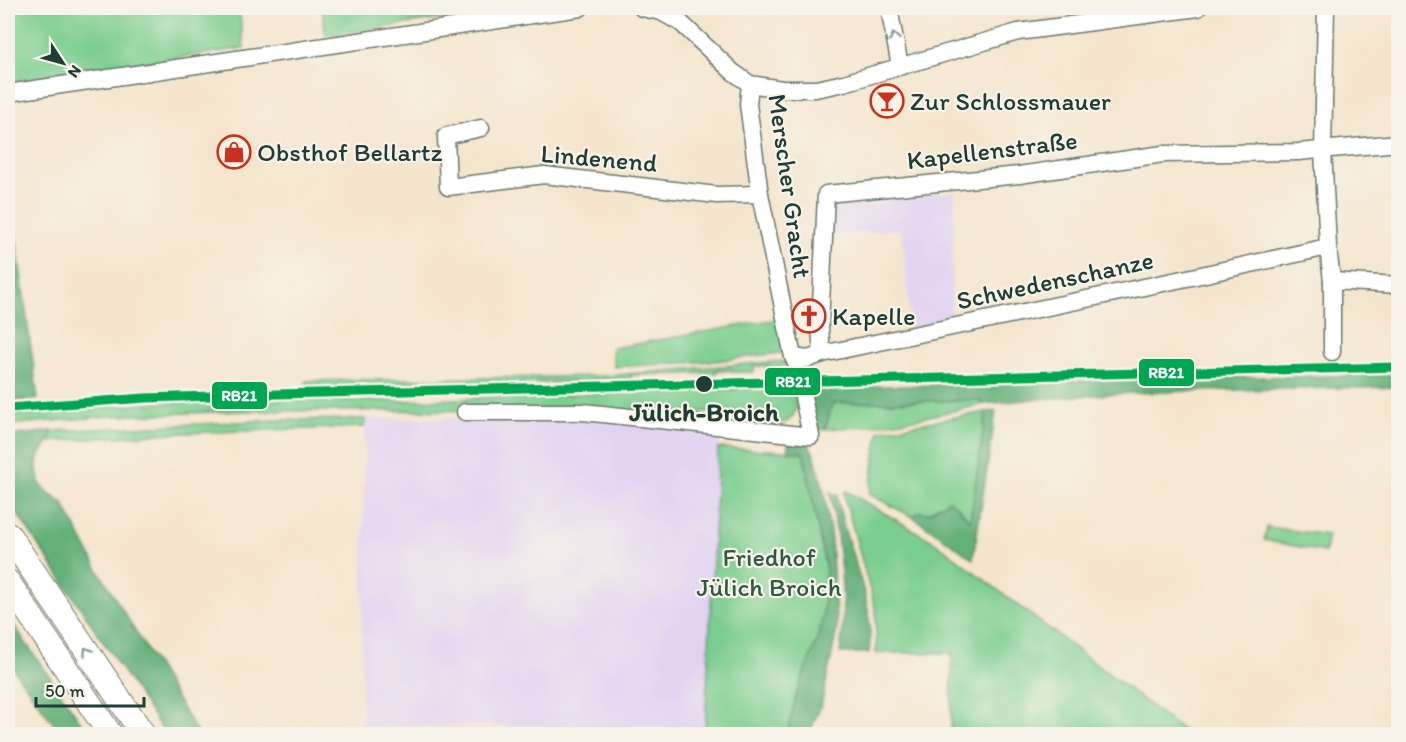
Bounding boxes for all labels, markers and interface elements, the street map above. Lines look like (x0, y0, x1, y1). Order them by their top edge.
one-way arrow (888, 32, 901, 42)
north arrow (33, 33, 93, 93)
text: N (64, 62, 86, 81)
bar icon: Zur Schlossmauer (869, 83, 905, 119)
place label: Zur Schlossmauer (910, 85, 1111, 117)
street label: Merscher Gracht (761, 92, 819, 281)
street label: Kapellenstraße (905, 124, 1079, 176)
shop icon: Obsthof Bellartz (216, 134, 252, 170)
place label: Obsthof Bellartz (257, 136, 443, 168)
street label: Lindenend (540, 137, 659, 179)
street label: Schwedenschanze (954, 243, 1156, 317)
church icon: Kapelle (791, 298, 827, 334)
place label: Kapelle (832, 300, 916, 332)
line badge: RB21 (1138, 358, 1195, 387)
text: RB21 (1148, 363, 1184, 382)
line badge: RB21 (764, 367, 821, 396)
text: RB21 (775, 372, 811, 391)
marker: Jülich-Broich (694, 374, 714, 394)
line badge: RB21 (211, 381, 268, 410)
text: RB21 (221, 386, 257, 405)
place label: Jülich-Broich (628, 396, 779, 428)
park label: Friedhof Jülich Broich (696, 541, 842, 603)
one-way arrow (83, 647, 94, 658)
scale bar (36, 670, 144, 708)
text: 50 m (45, 680, 85, 702)

